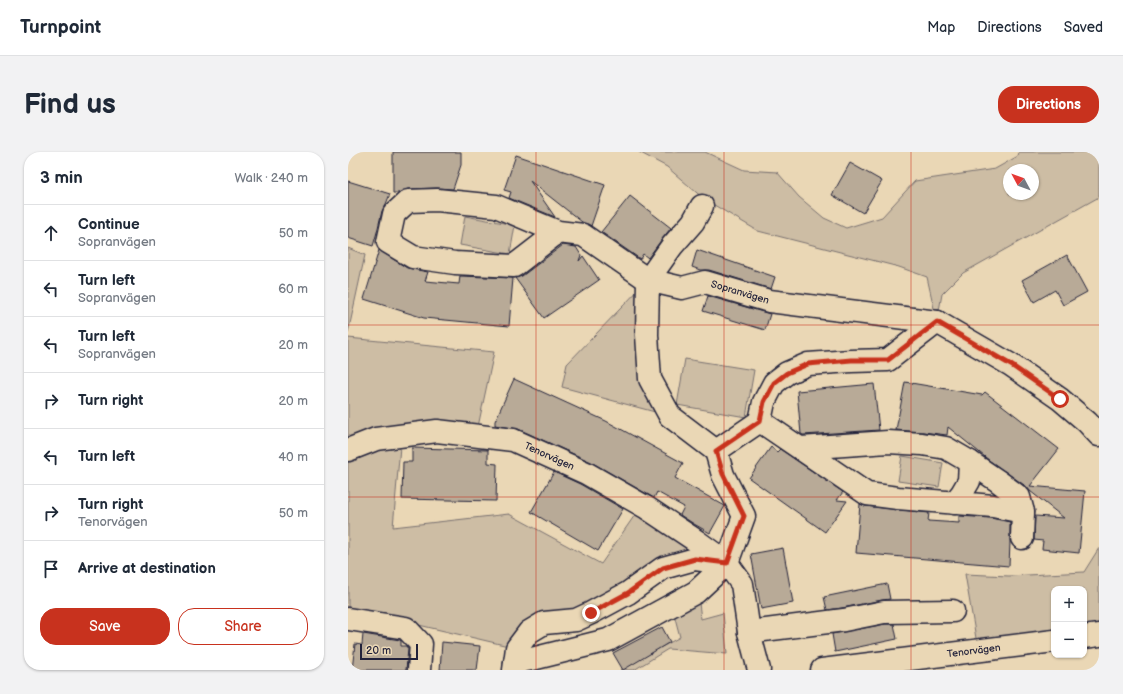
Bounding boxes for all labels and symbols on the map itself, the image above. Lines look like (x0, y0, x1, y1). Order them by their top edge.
north arrow (1003, 164, 1039, 200)
street label: Sopranvägen (710, 278, 771, 307)
route start (1051, 390, 1069, 408)
street label: Tenorvägen (522, 440, 577, 473)
route end (582, 604, 600, 622)
scale bar (360, 642, 418, 661)
street label: Tenorvägen (946, 642, 1002, 660)

